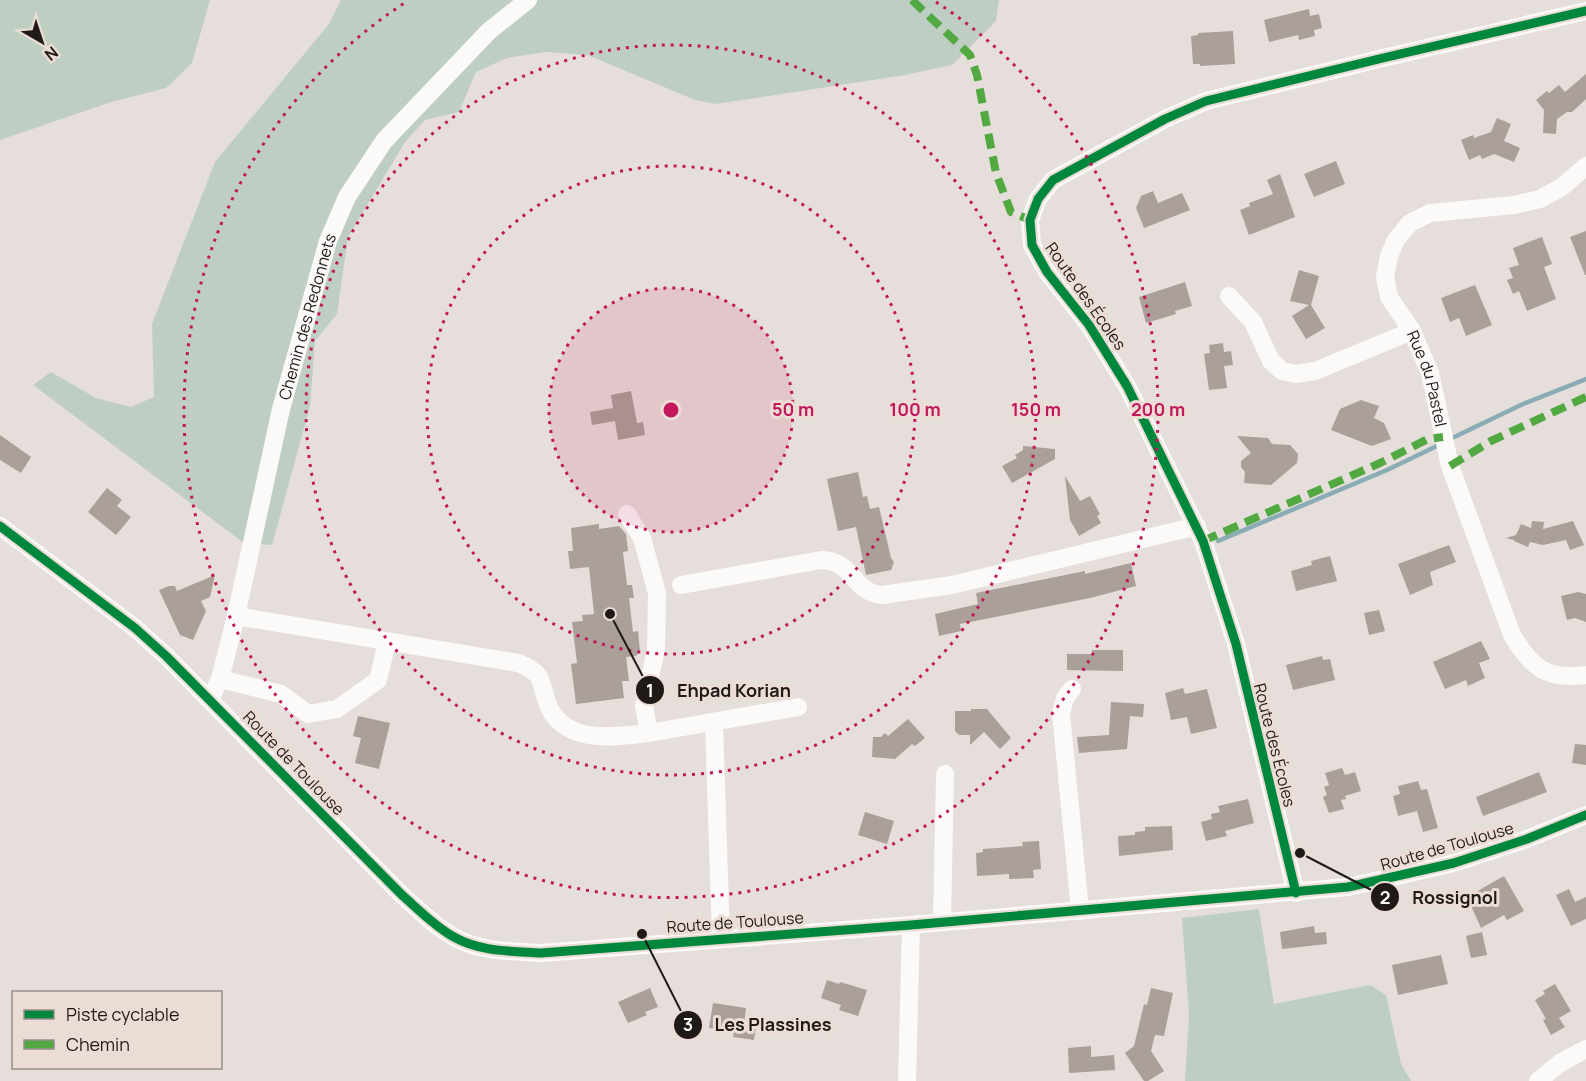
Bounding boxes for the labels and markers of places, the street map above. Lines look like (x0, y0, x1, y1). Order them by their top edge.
centre of rings (661, 400, 681, 420)
callout: Ehpad Korian (635, 672, 803, 708)
callout: Rossignol (1370, 879, 1510, 915)
callout: Les Plassines (673, 1007, 844, 1043)

